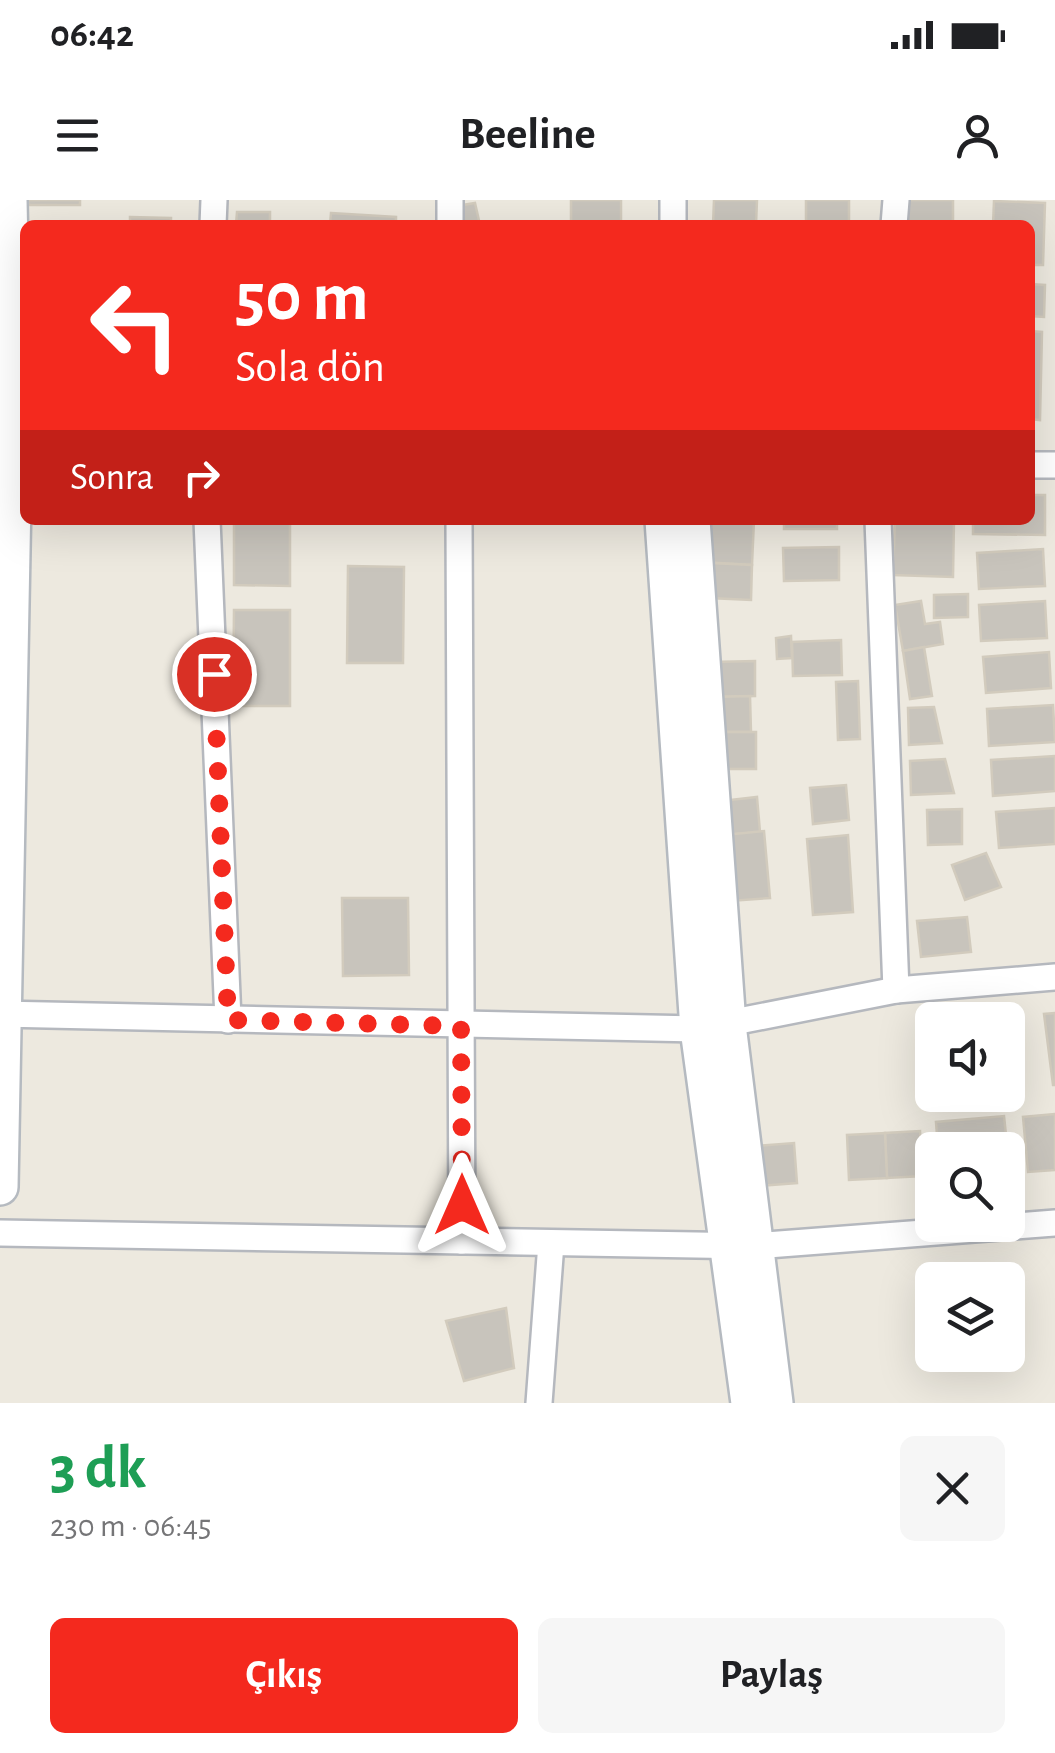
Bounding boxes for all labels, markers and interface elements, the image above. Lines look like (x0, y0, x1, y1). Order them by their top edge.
text: 06:42 (50, 16, 134, 54)
icon: menu (50, 108, 105, 163)
icon: person (950, 108, 1005, 163)
text: Beeline (459, 112, 596, 157)
icon: left (70, 260, 200, 390)
text: 50 m (235, 263, 369, 333)
text: Sola dön (235, 345, 385, 390)
icon: right (174, 450, 229, 505)
text: Sonra (70, 459, 154, 497)
pin (172, 632, 257, 717)
icon: arrive (187, 647, 242, 702)
map controls (915, 1002, 1025, 1372)
button: sound (915, 1002, 1025, 1112)
button: search (915, 1132, 1025, 1242)
position arrow (410, 1153, 514, 1257)
button: layers (915, 1262, 1025, 1372)
button: close (900, 1436, 1005, 1541)
text: 3 dk (50, 1439, 146, 1499)
text: 230 m · 06:45 (50, 1510, 211, 1542)
button: Çıkış (50, 1618, 518, 1733)
button: Paylaş (538, 1618, 1005, 1733)

